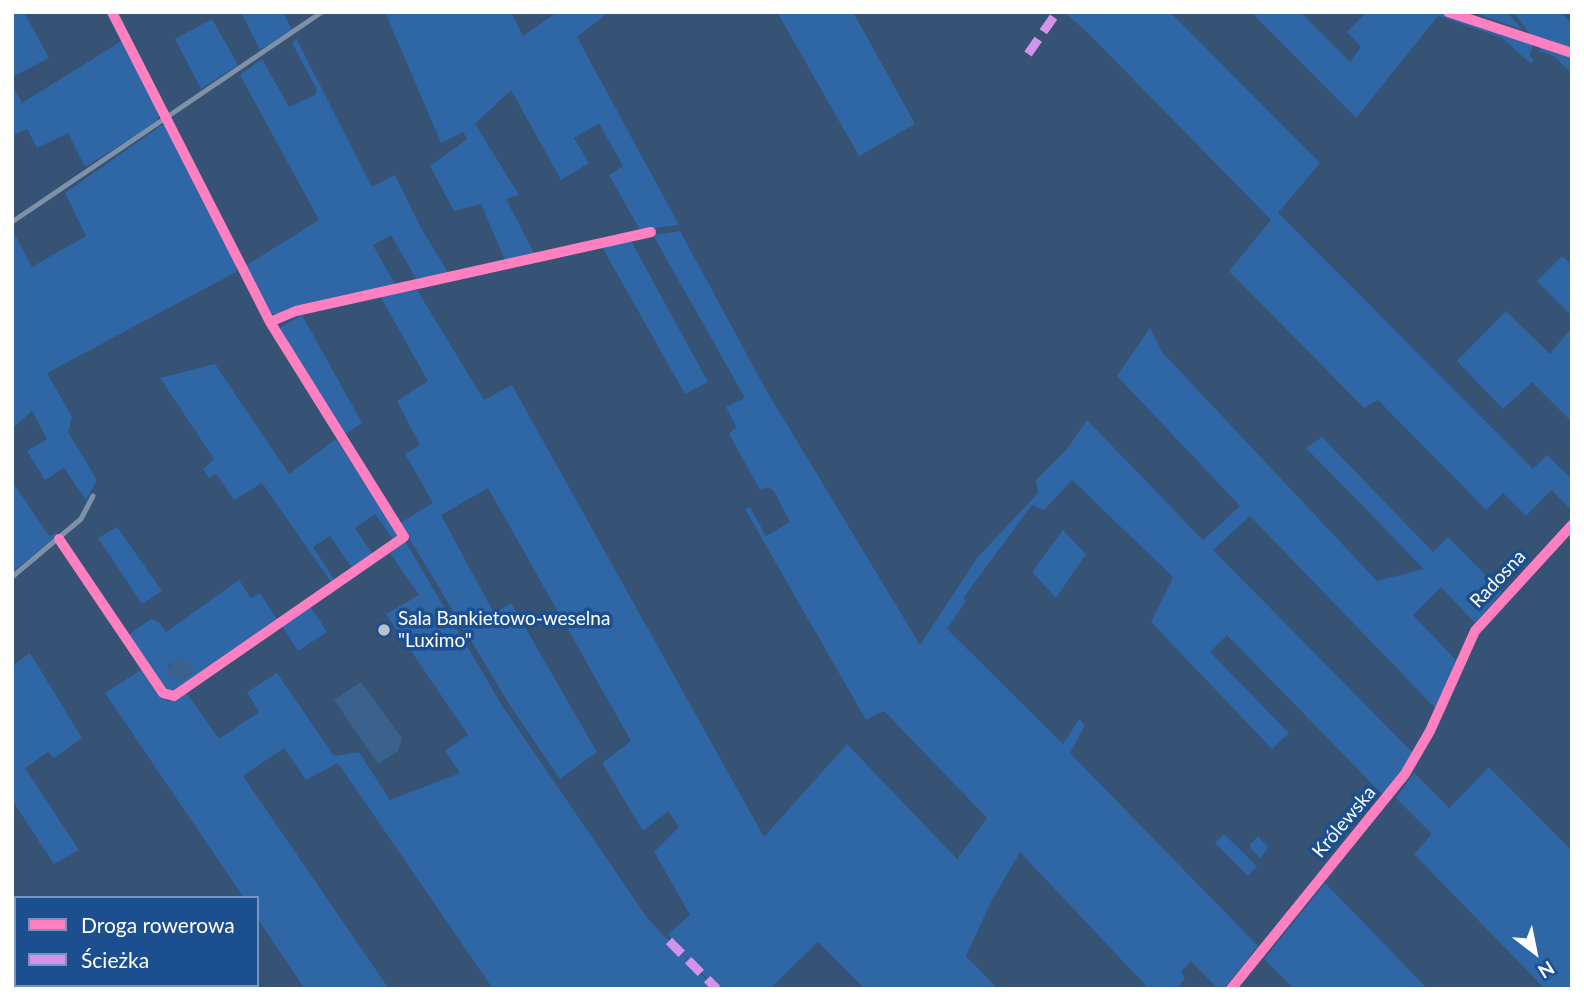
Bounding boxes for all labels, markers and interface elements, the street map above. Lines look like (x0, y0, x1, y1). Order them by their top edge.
street label: Radosna (1465, 545, 1531, 613)
place label: Sala Bankietowo-weselna "Luximo" (398, 608, 610, 652)
marker: Sala Bankietowo-weselna "Luximo" (376, 622, 392, 638)
street label: Królewska (1307, 782, 1381, 862)
legend (14, 896, 259, 987)
text: Droga rowerowa (81, 912, 235, 937)
north arrow (1500, 917, 1570, 987)
text: Ścieżka (81, 947, 149, 972)
text: N (1534, 957, 1559, 984)

